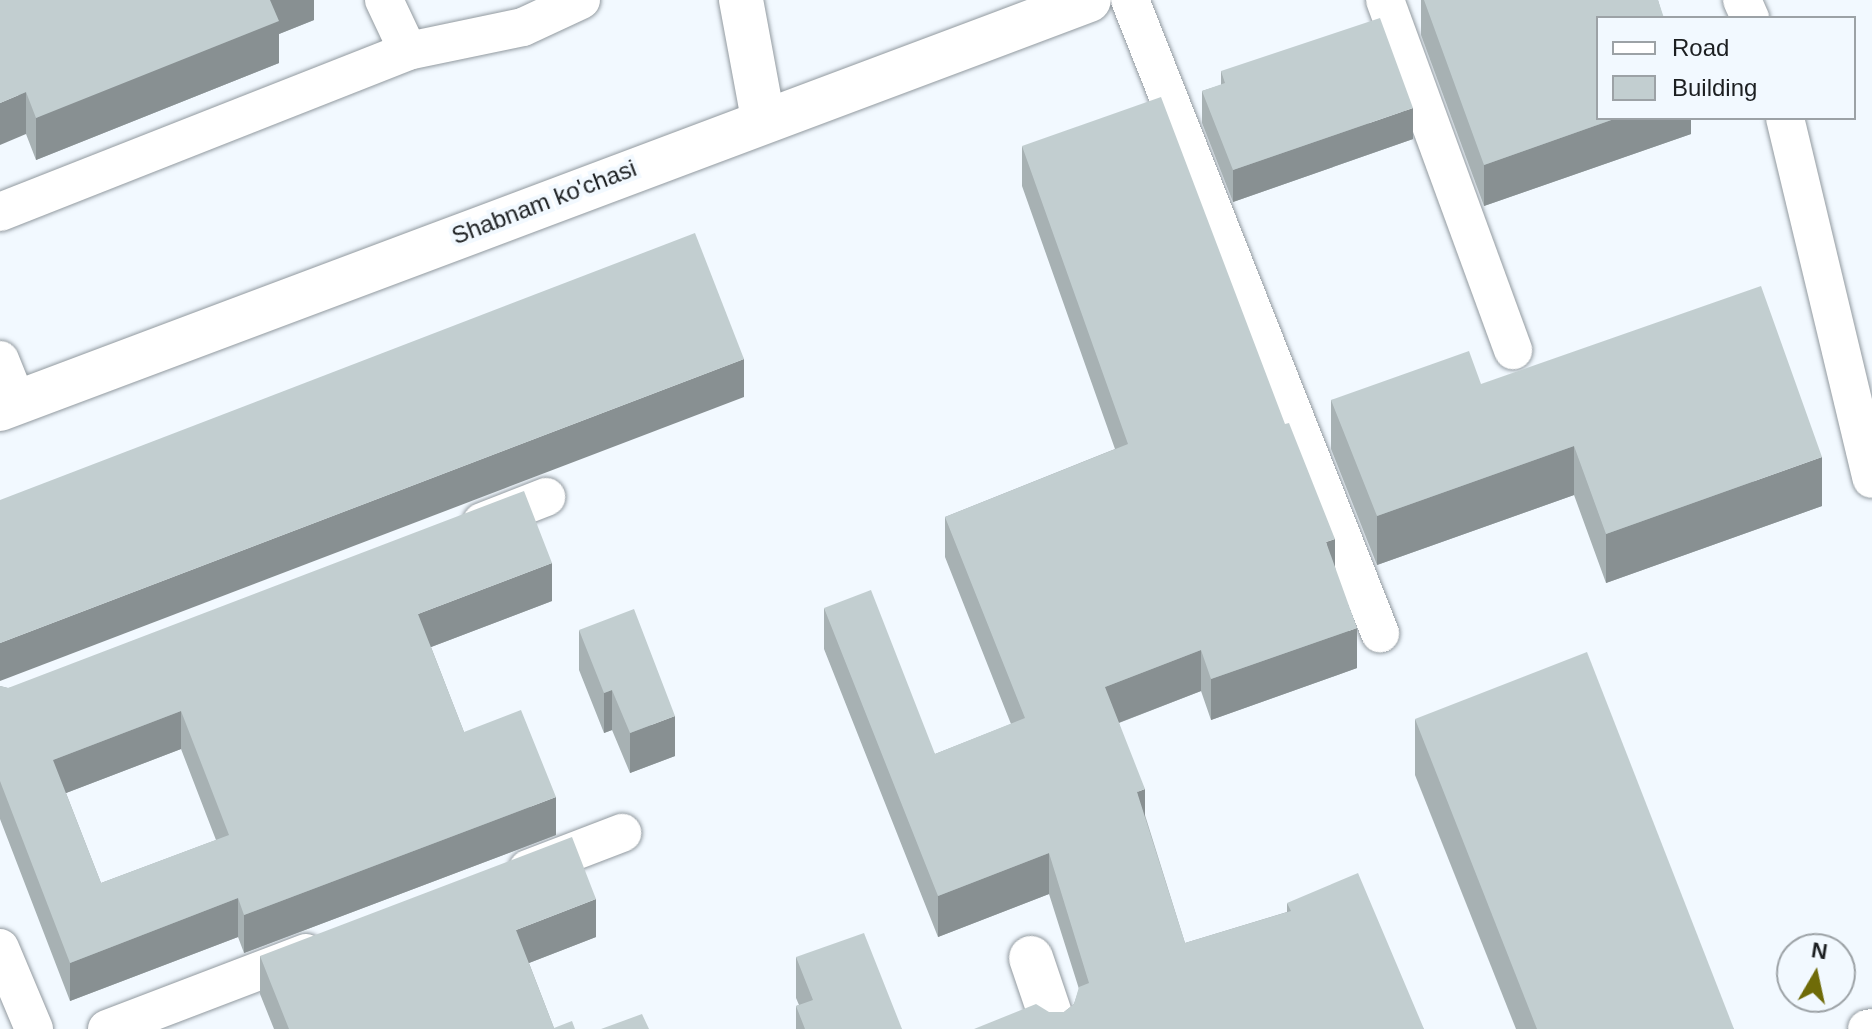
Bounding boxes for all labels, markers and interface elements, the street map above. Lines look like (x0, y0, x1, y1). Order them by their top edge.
legend (1596, 16, 1856, 120)
text: Road (1672, 34, 1729, 61)
text: Building (1672, 74, 1757, 101)
street label: Shabnam ko'chasi (448, 154, 640, 250)
north arrow (1776, 933, 1856, 1013)
text: N (1810, 937, 1829, 964)

